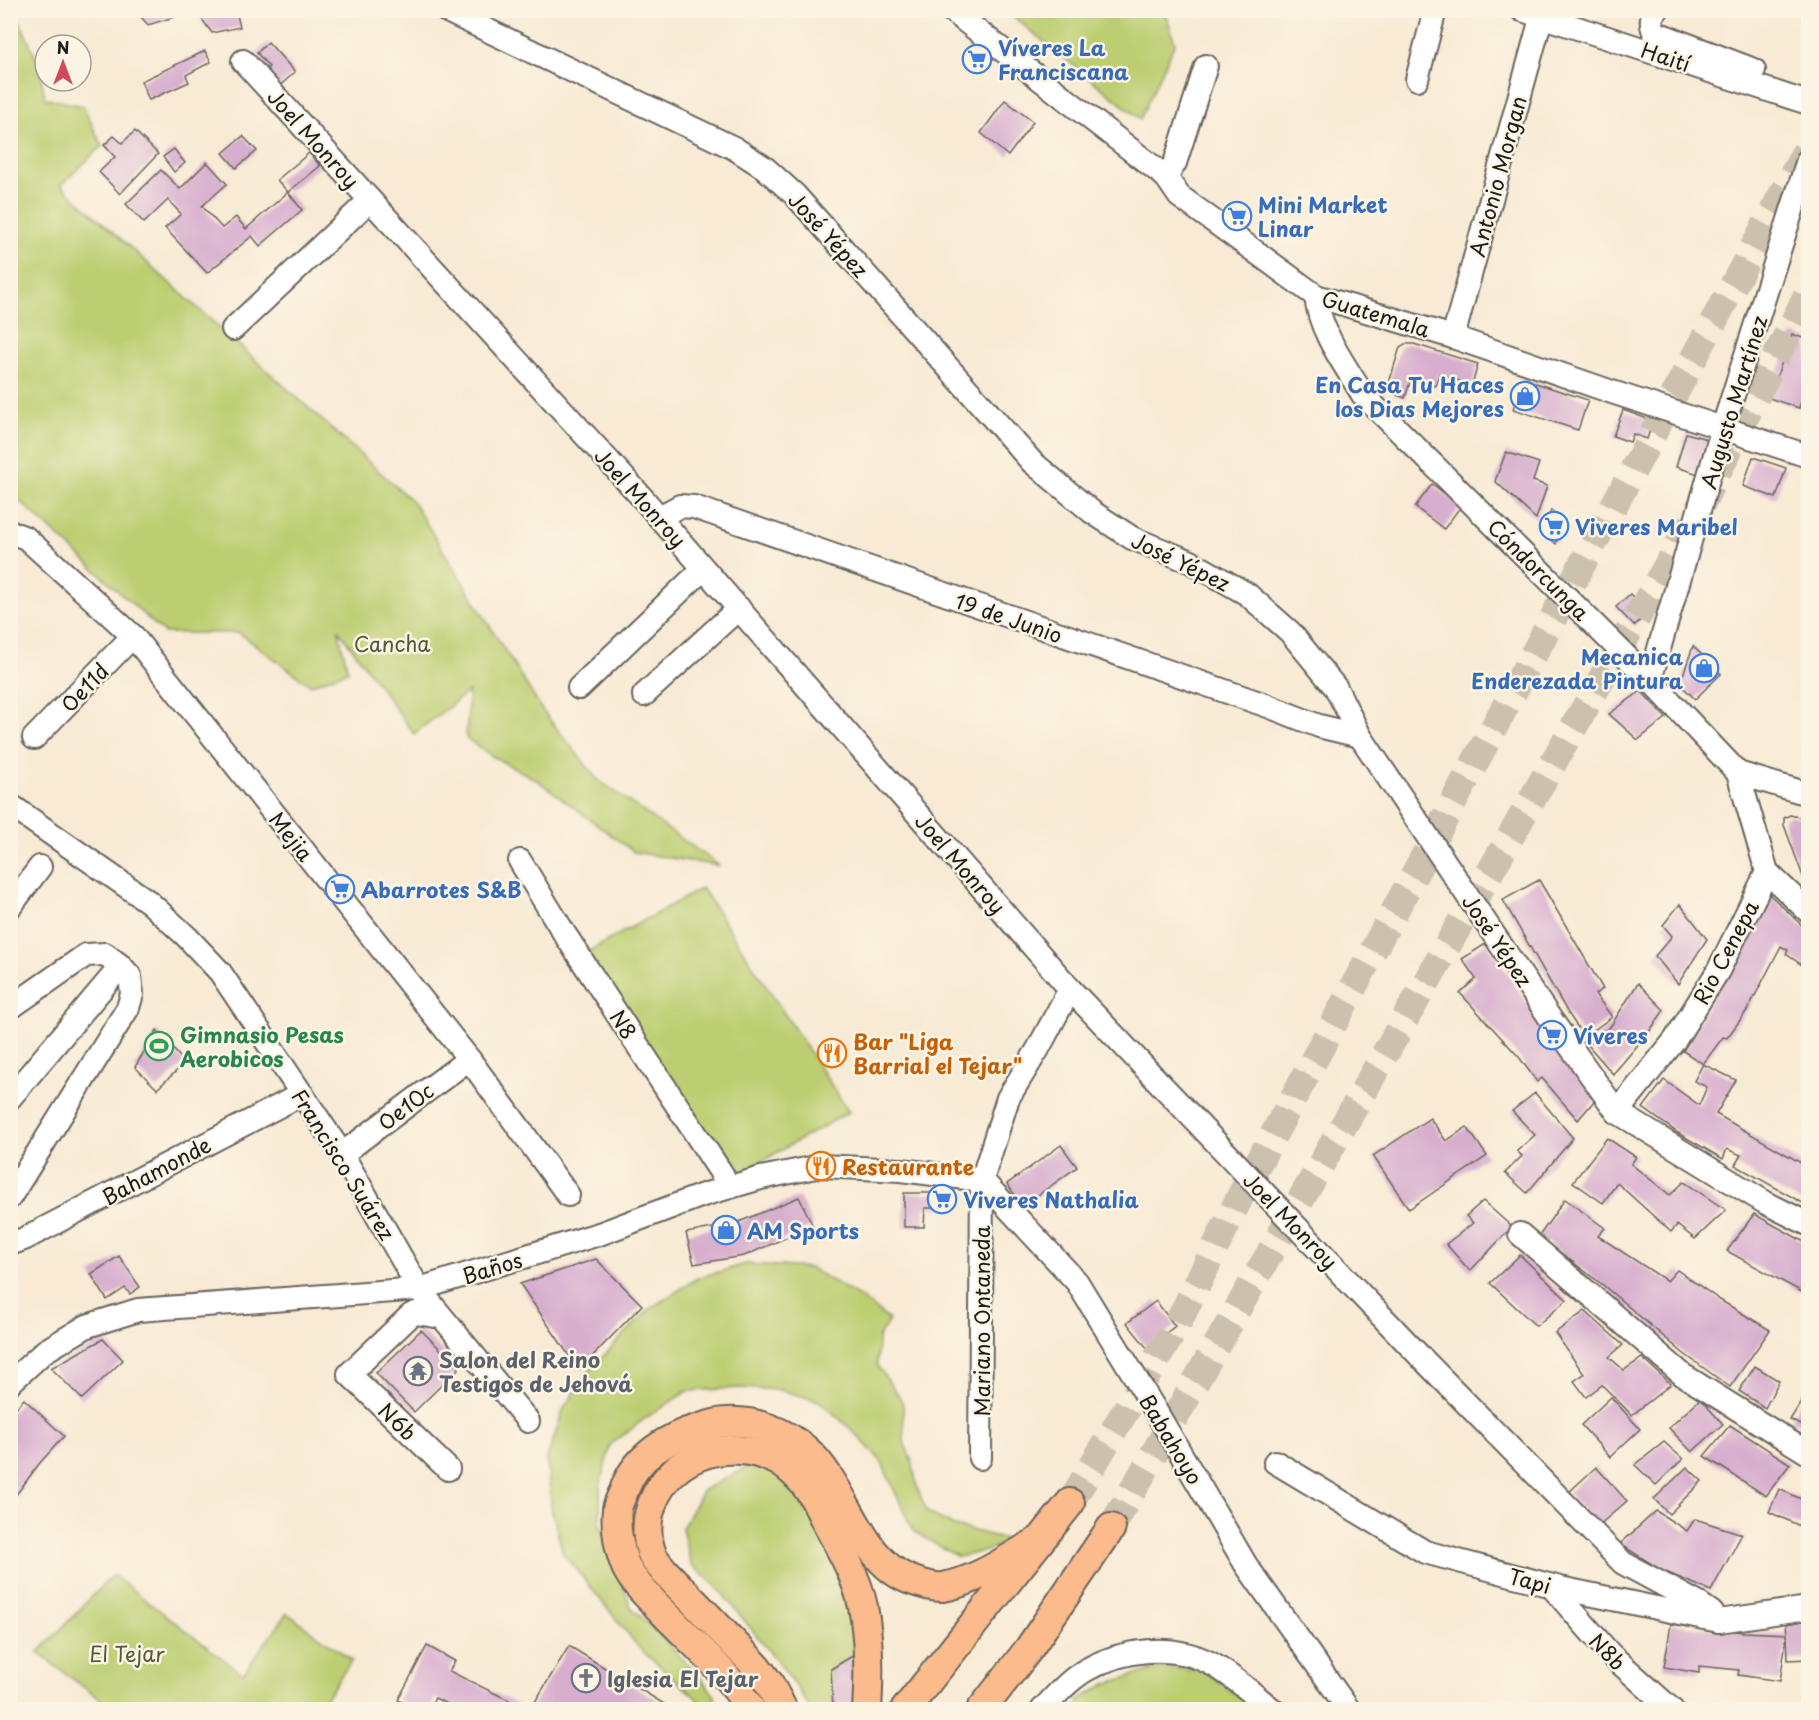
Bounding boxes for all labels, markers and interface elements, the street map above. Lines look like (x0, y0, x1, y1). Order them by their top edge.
place label: Víveres La Franciscana (998, 31, 1129, 87)
north arrow (33, 33, 93, 93)
street label: Haití (1637, 33, 1695, 79)
text: N (57, 35, 69, 59)
supermarket icon: Víveres La Franciscana (961, 43, 993, 75)
street label: Joel Monroy (260, 81, 368, 195)
street label: Antonio Morgan (1460, 92, 1534, 260)
street label: José Yépez (782, 184, 876, 284)
place label: Mini Market Linar (1258, 188, 1388, 244)
supermarket icon: Mini Market Linar (1221, 200, 1253, 232)
street label: Guatemala (1318, 281, 1435, 345)
street label: Augusto Martínez (1691, 311, 1775, 493)
place label: En Casa Tu Haces los Dias Mejores (1315, 368, 1504, 424)
shop icon: En Casa Tu Haces los Dias Mejores (1509, 380, 1541, 412)
street label: Joel Monroy (587, 440, 695, 554)
supermarket icon: Viveres Maribel (1538, 510, 1570, 542)
place label: Viveres Maribel (1575, 510, 1738, 542)
street label: Cóndorcunga (1481, 511, 1597, 627)
street label: José Yépez (1126, 523, 1236, 599)
street label: 19 de Junio (951, 584, 1067, 650)
park label: Cancha (354, 627, 430, 659)
place label: Mecanica Enderezada Pintura (1471, 640, 1684, 696)
shop icon: Mecanica Enderezada Pintura (1688, 652, 1720, 684)
street label: Oe11d (53, 655, 115, 719)
street label: Mejia (262, 804, 322, 868)
street label: Joel Monroy (908, 806, 1014, 920)
supermarket icon: Abarrotes S&B (324, 873, 356, 905)
place label: Abarrotes S&B (361, 873, 522, 905)
street label: José Yépez (1455, 887, 1541, 993)
street label: Rio Cenepa (1684, 894, 1766, 1010)
street label: N8 (603, 1003, 645, 1045)
place label: Gimnasio Pesas Aerobicos (179, 1018, 344, 1074)
supermarket icon: Víveres (1536, 1019, 1568, 1051)
place label: Víveres (1573, 1019, 1648, 1051)
place label: Bar "Liga Barrial el Tejar" (853, 1025, 1022, 1081)
sports icon: Gimnasio Pesas Aerobicos (143, 1030, 175, 1062)
restaurant icon: Bar "Liga Barrial el Tejar" (816, 1037, 848, 1069)
street label: Oe10c (370, 1074, 440, 1138)
street label: Francisco Suárez (285, 1082, 403, 1246)
street label: Bahamonde (96, 1128, 216, 1212)
restaurant icon: Restaurante (805, 1150, 837, 1182)
place label: Restaurante (842, 1150, 974, 1182)
street label: Joel Monroy (1236, 1164, 1346, 1276)
supermarket icon: Viveres Nathalia (926, 1183, 958, 1215)
place label: Viveres Nathalia (963, 1183, 1139, 1215)
shop icon: AM Sports (710, 1214, 742, 1246)
place label: AM Sports (747, 1214, 859, 1246)
street label: Mariano Ontaneda (965, 1225, 997, 1417)
street label: Baños (458, 1243, 526, 1291)
place label: Salon del Reino Testigos de Jehová (439, 1343, 633, 1399)
temple icon: Salon del Reino Testigos de Jehová (402, 1355, 434, 1387)
street label: Babahoyo (1132, 1388, 1212, 1490)
street label: N6b (371, 1395, 425, 1447)
street label: Tapi (1505, 1559, 1555, 1601)
street label: N8b (1582, 1625, 1634, 1677)
park label: El Tejar (89, 1637, 165, 1669)
church icon: Iglesia El Tejar (570, 1662, 602, 1694)
place label: Iglesia El Tejar (607, 1662, 759, 1694)

